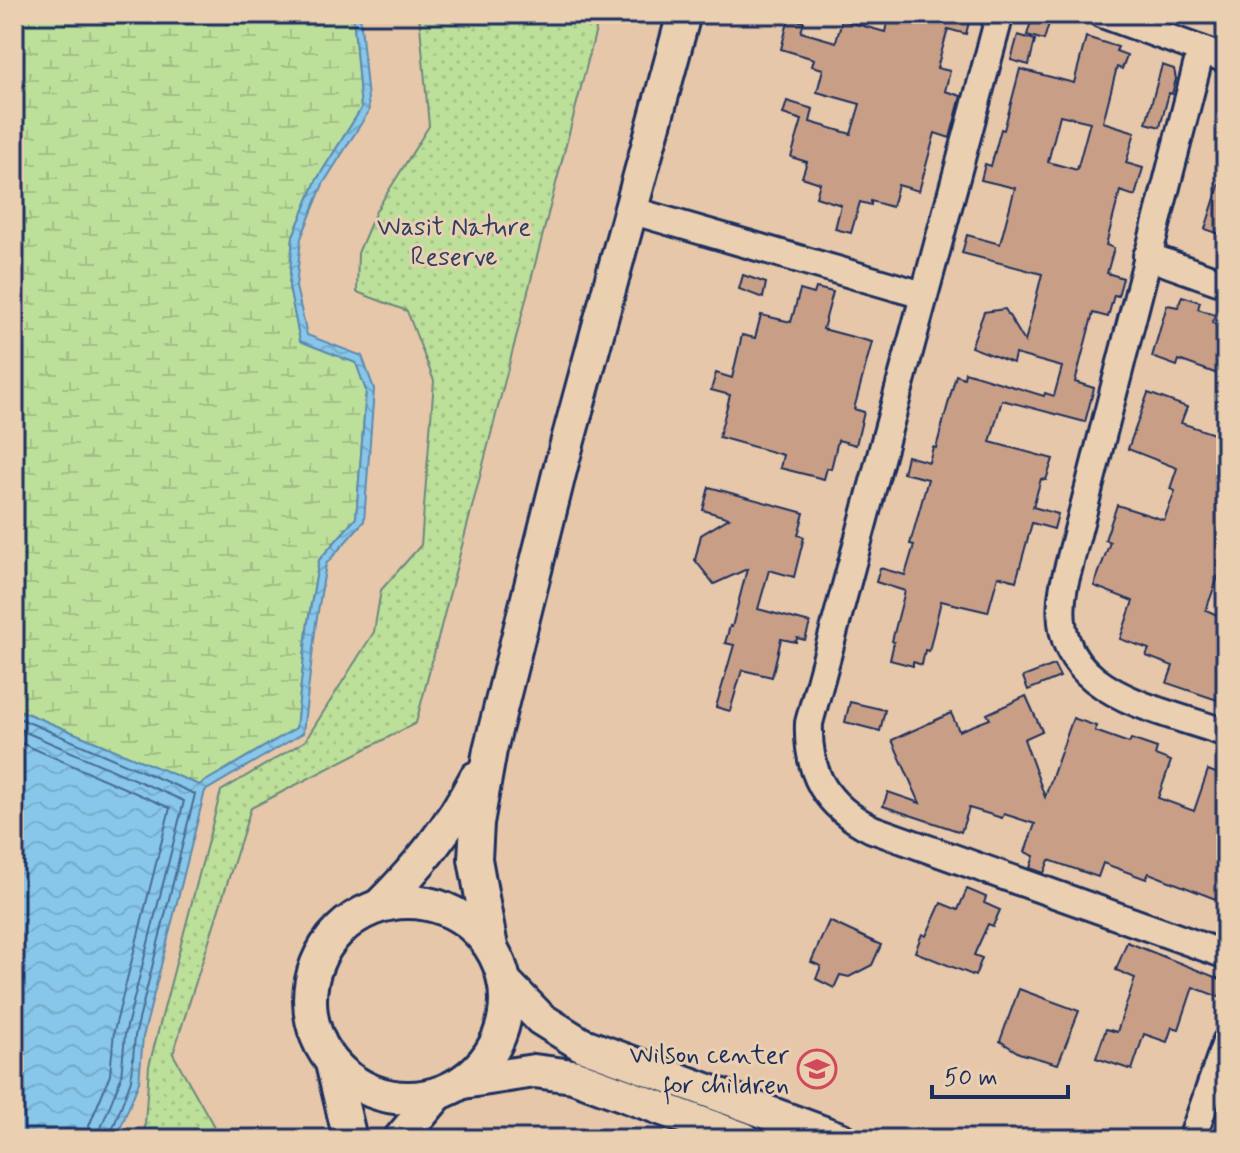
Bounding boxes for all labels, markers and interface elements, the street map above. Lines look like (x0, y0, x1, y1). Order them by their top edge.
park label: Wasit Nature Reserve (377, 211, 531, 275)
place label: Wilson center for children (630, 1039, 789, 1105)
school or university icon: Wilson center for children (796, 1048, 838, 1090)
scale bar (932, 1049, 1068, 1099)
text: 50 m (944, 1063, 998, 1094)

